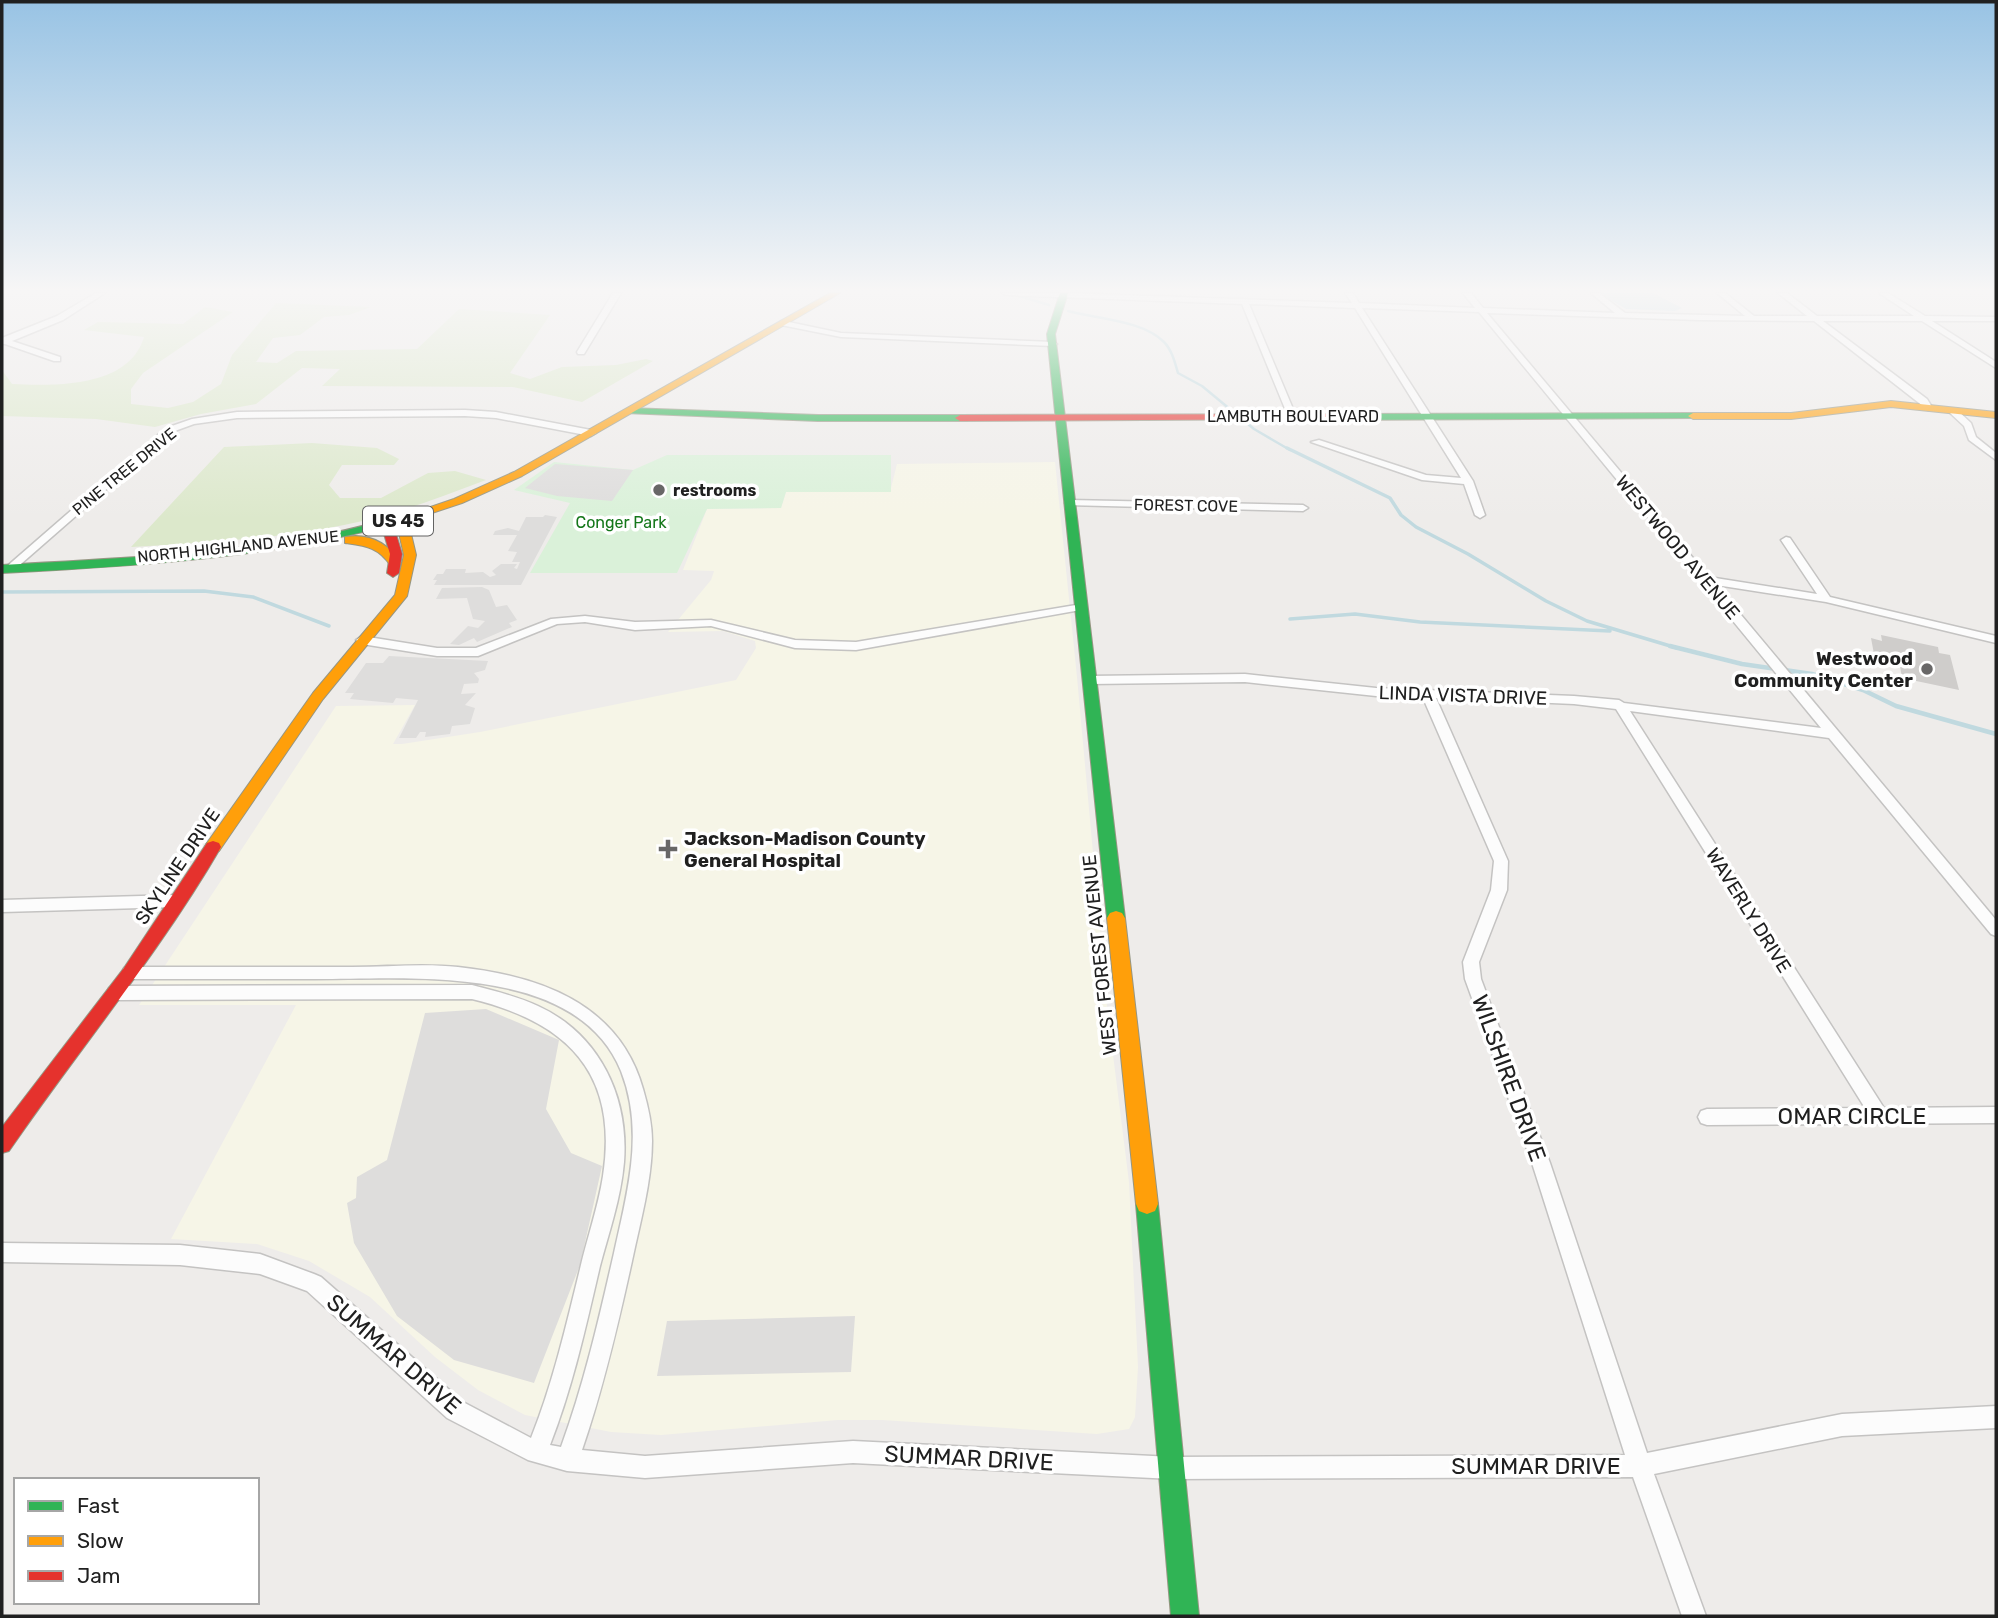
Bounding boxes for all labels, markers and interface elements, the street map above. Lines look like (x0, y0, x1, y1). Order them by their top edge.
street label: LAMBUTH BOULEVARD (1207, 407, 1379, 426)
street label: PINE TREE DRIVE (69, 424, 180, 519)
street label: WESTWOOD AVENUE (1611, 471, 1745, 624)
place label: restrooms (673, 481, 756, 500)
marker: restrooms (651, 482, 667, 498)
street label: FOREST COVE (1134, 495, 1238, 516)
road number: US 45 (363, 506, 433, 536)
park label: Conger Park (576, 513, 667, 532)
street label: NORTH HIGHLAND AVENUE (136, 526, 340, 567)
place label: Westwood Community Center (1734, 647, 1913, 692)
marker: Westwood Community Center (1919, 661, 1935, 677)
street label: LINDA VISTA DRIVE (1378, 681, 1548, 710)
street label: SKYLINE DRIVE (130, 804, 225, 929)
place label: Jackson-Madison County General Hospital (684, 827, 926, 872)
marker: Jackson-Madison County General Hospital (658, 839, 678, 859)
street label: WAVERLY DRIVE (1701, 844, 1796, 977)
street label: WEST FOREST AVENUE (1078, 854, 1121, 1056)
street label: WILSHIRE DRIVE (1466, 991, 1552, 1165)
street label: OMAR CIRCLE (1778, 1102, 1926, 1130)
street label: SUMMAR DRIVE (321, 1288, 467, 1420)
street label: SUMMAR DRIVE (884, 1440, 1054, 1476)
street label: SUMMAR DRIVE (1451, 1452, 1621, 1480)
legend (14, 1478, 259, 1604)
text: Fast (77, 1493, 119, 1518)
text: Slow (77, 1528, 124, 1553)
text: Jam (77, 1563, 121, 1588)

